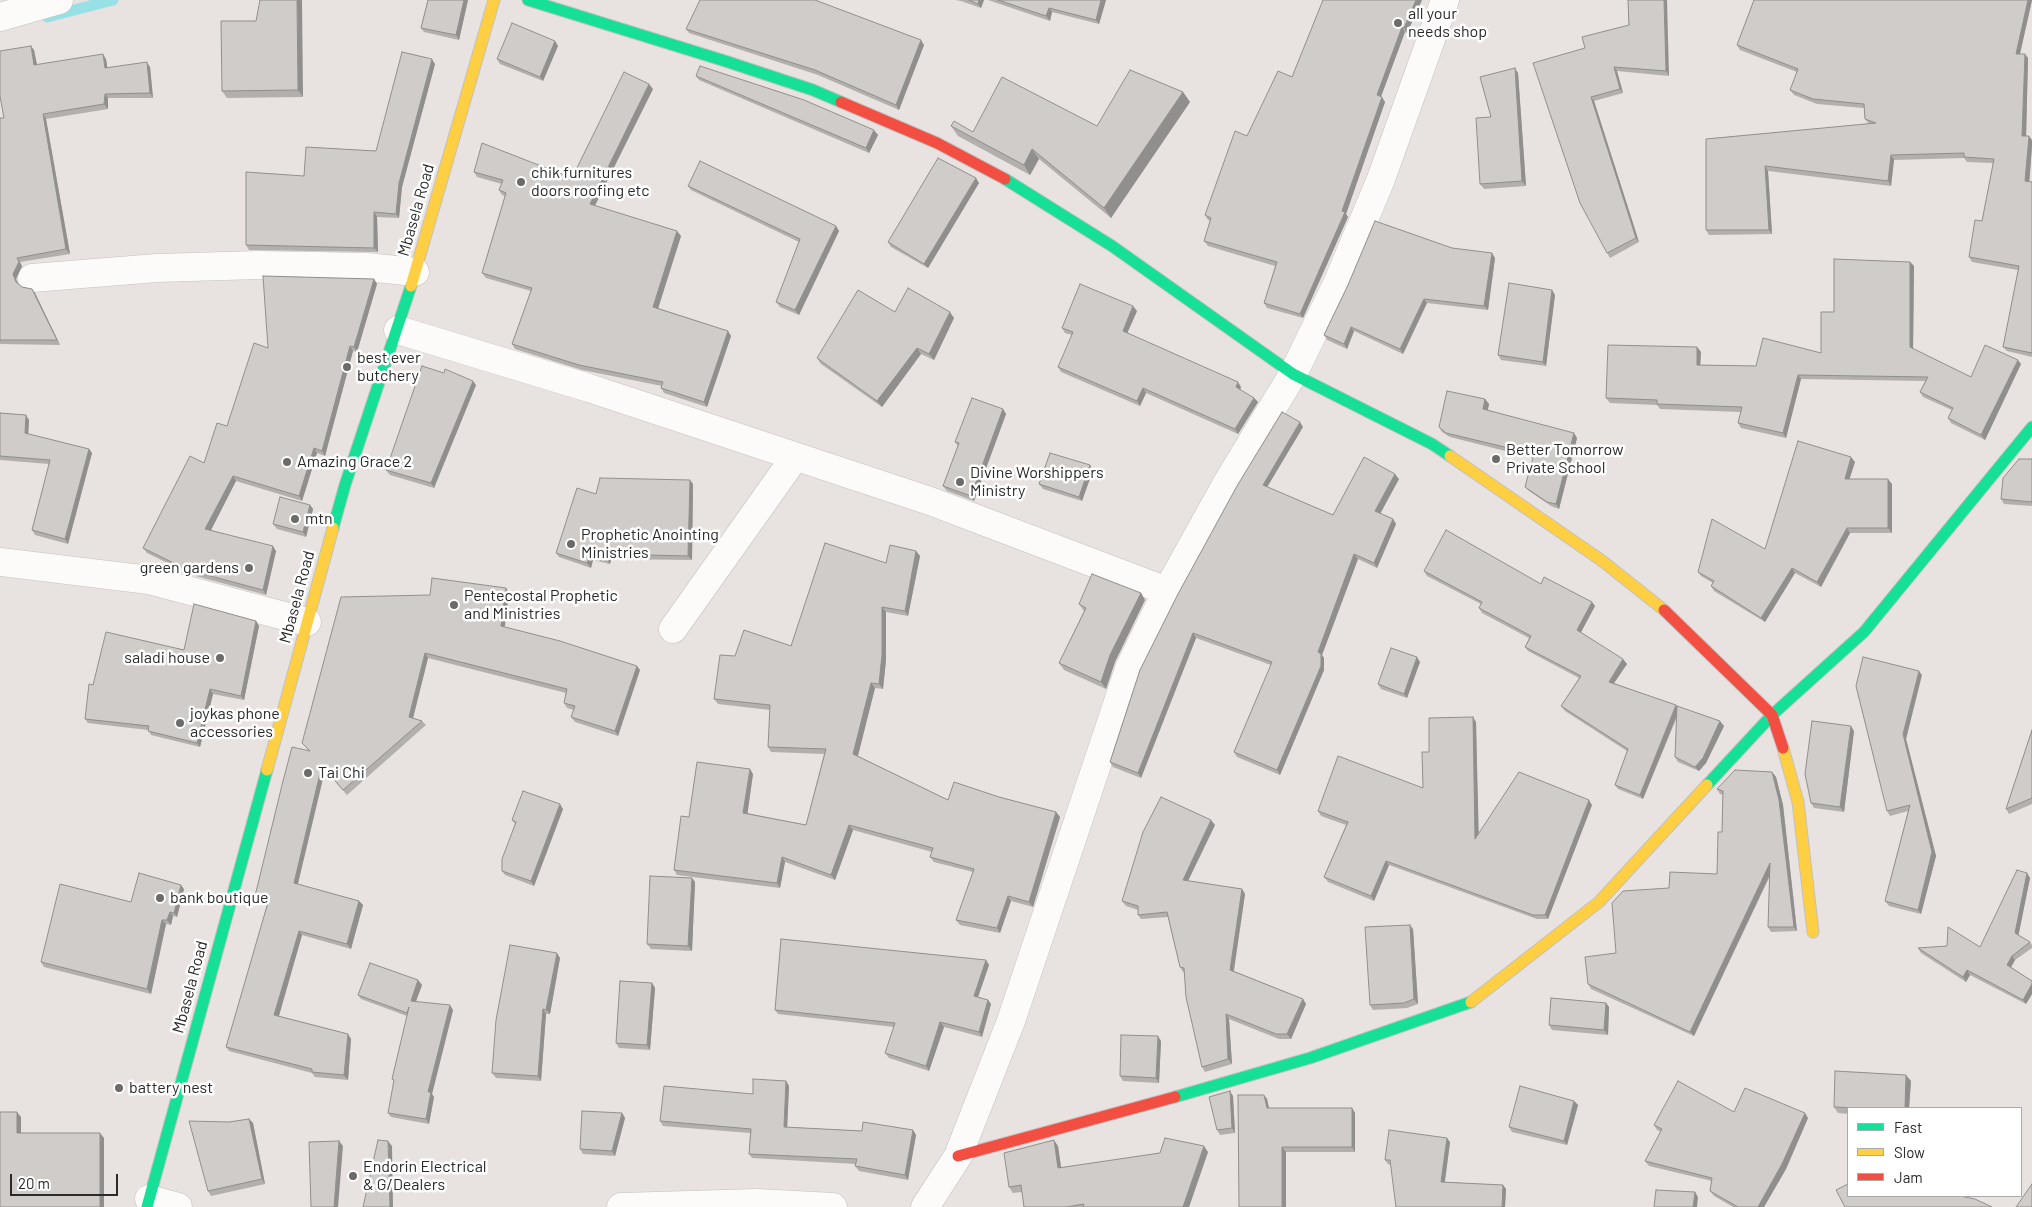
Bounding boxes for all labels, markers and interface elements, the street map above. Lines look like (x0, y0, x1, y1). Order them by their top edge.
place label: all your needs shop (1408, 4, 1487, 42)
marker: all your needs shop (1392, 17, 1404, 29)
street label: Mbasela Road (394, 162, 438, 258)
place label: chik furnitures doors roofing etc (531, 163, 650, 201)
marker: chik furnitures doors roofing etc (515, 176, 527, 188)
place label: best ever butchery (357, 348, 421, 386)
marker: best ever butchery (341, 361, 353, 373)
place label: Better Tomorrow Private School (1506, 440, 1623, 478)
place label: Amazing Grace 2 (297, 452, 412, 472)
marker: Better Tomorrow Private School (1490, 453, 1502, 465)
marker: Amazing Grace 2 (281, 456, 293, 468)
place label: Divine Worshippers Ministry (970, 463, 1104, 501)
marker: Divine Worshippers Ministry (954, 476, 966, 488)
place label: mtn (305, 509, 333, 529)
marker: mtn (289, 513, 301, 525)
place label: Prophetic Anointing Ministries (581, 525, 719, 563)
marker: Prophetic Anointing Ministries (565, 538, 577, 550)
street label: Mbasela Road (275, 549, 319, 645)
place label: green gardens (140, 558, 239, 578)
marker: green gardens (243, 562, 255, 574)
place label: Pentecostal Prophetic and Ministries (464, 586, 618, 624)
marker: Pentecostal Prophetic and Ministries (448, 599, 460, 611)
place label: saladi house (124, 648, 210, 668)
marker: saladi house (214, 652, 226, 664)
place label: joykas phone accessories (190, 704, 280, 742)
marker: joykas phone accessories (174, 717, 186, 729)
place label: Tai Chi (318, 763, 365, 783)
marker: Tai Chi (302, 767, 314, 779)
place label: bank boutique (170, 888, 268, 908)
marker: bank boutique (154, 892, 166, 904)
street label: Mbasela Road (168, 939, 212, 1035)
place label: battery nest (129, 1078, 213, 1098)
marker: battery nest (113, 1082, 125, 1094)
legend (1847, 1107, 2022, 1197)
text: Fast (1894, 1118, 1922, 1136)
text: Slow (1894, 1143, 1925, 1161)
place label: Endorin Electrical & G/Dealers (363, 1157, 486, 1195)
scale bar (12, 1164, 120, 1196)
text: Jam (1894, 1168, 1923, 1186)
marker: Endorin Electrical & G/Dealers (347, 1170, 359, 1182)
text: 20 m (18, 1174, 50, 1192)

